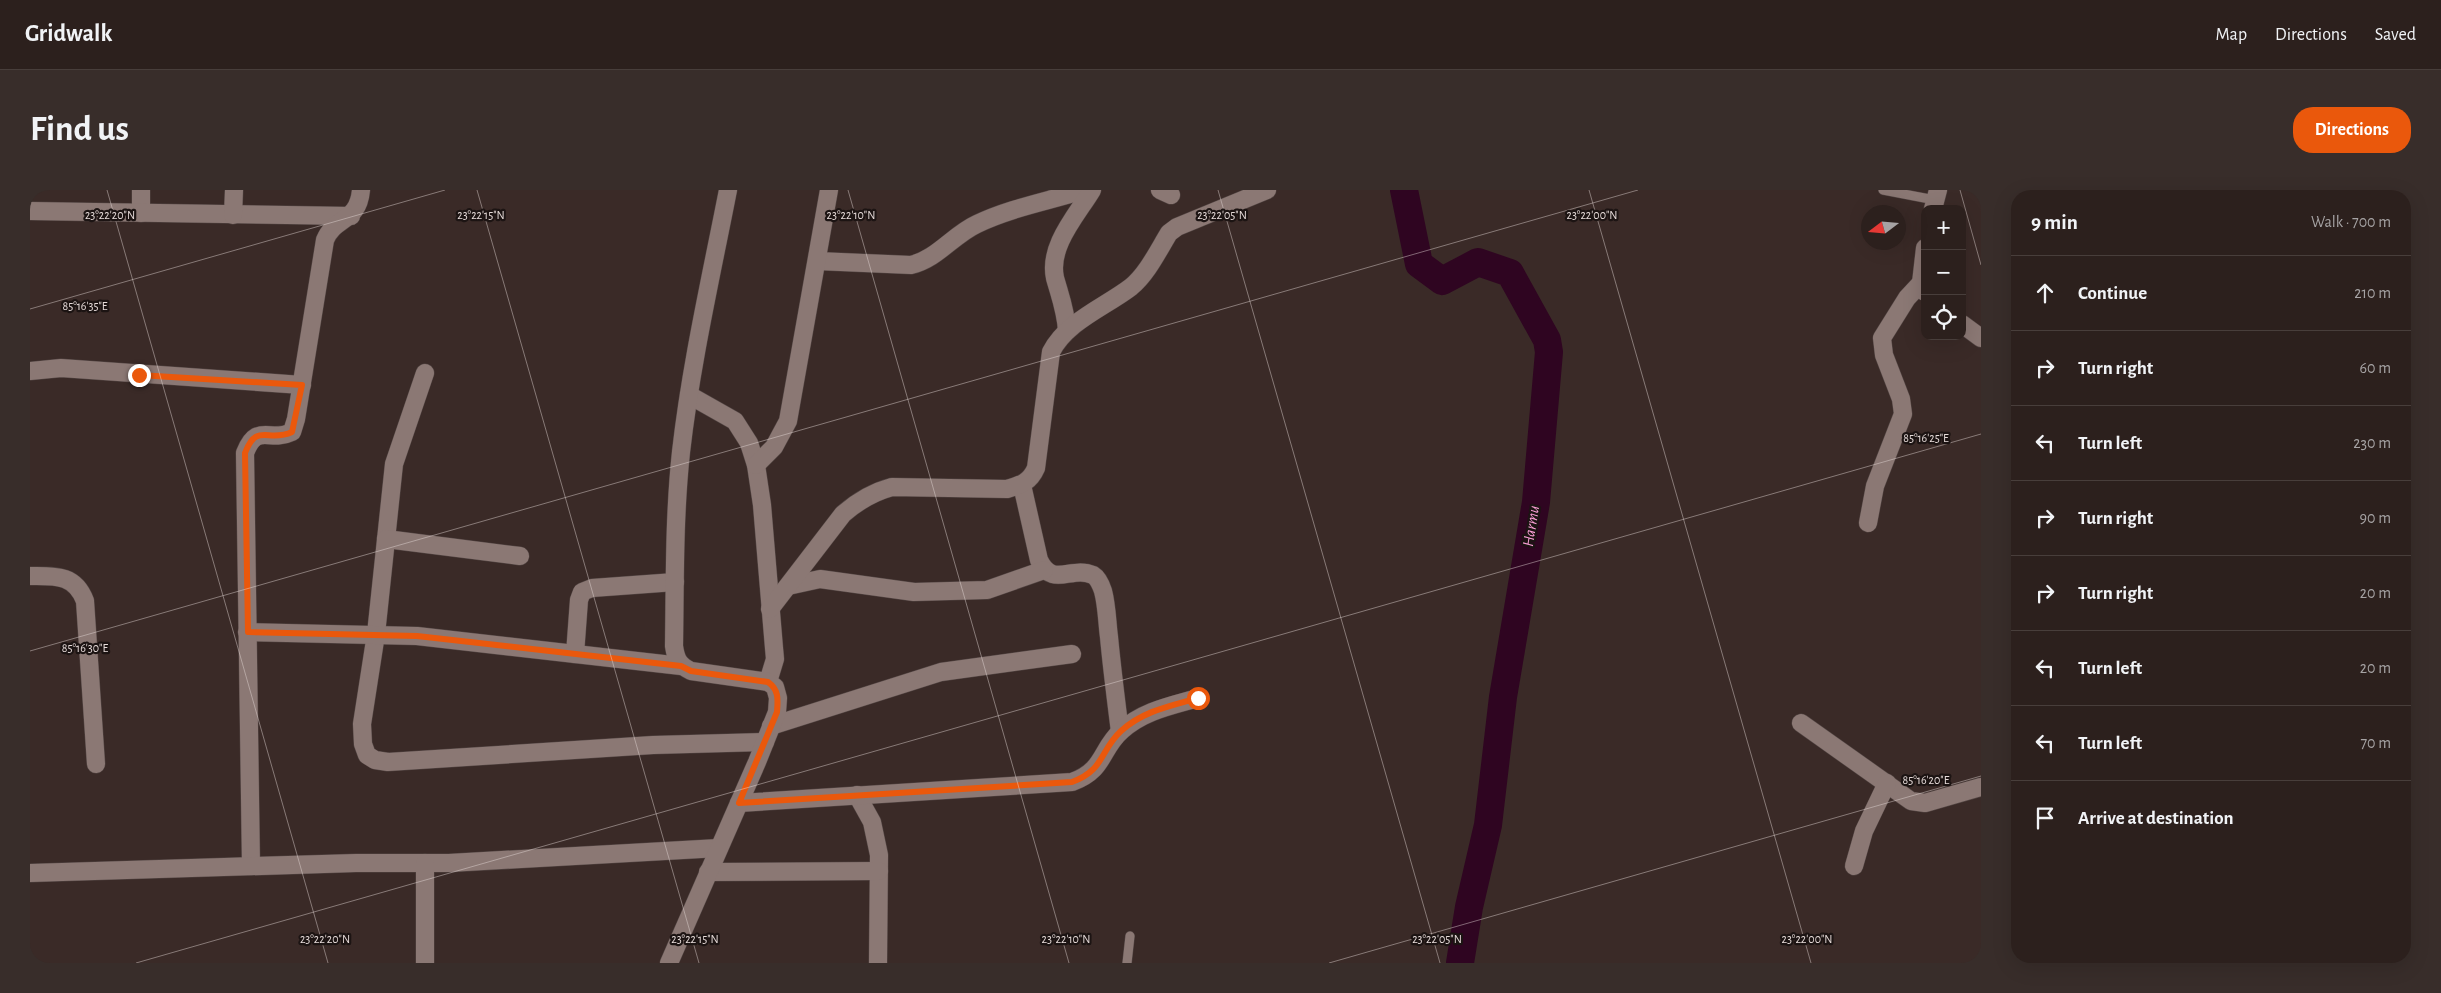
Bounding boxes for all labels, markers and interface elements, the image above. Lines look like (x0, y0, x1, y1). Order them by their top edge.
text: Gridwalk (25, 22, 112, 46)
text: Map (2216, 26, 2247, 44)
text: Directions (2275, 26, 2347, 44)
text: Saved (2375, 26, 2416, 44)
button: Directions (2293, 107, 2411, 153)
text: Find us (30, 112, 129, 147)
north arrow (1861, 205, 1906, 250)
map controls (1921, 205, 1966, 340)
button: + (1921, 205, 1966, 250)
text: 23°22'20"N (85, 209, 135, 221)
text: 23°22'15"N (457, 209, 505, 221)
text: 23°22'10"N (827, 209, 875, 221)
text: 23°22'05"N (1197, 209, 1247, 221)
text: 23°22'00"N (1566, 209, 1618, 221)
text: 9 min (2031, 212, 2078, 233)
text: Walk · 700 m (2311, 214, 2391, 230)
button: − (1921, 250, 1966, 295)
icon: ahead (2031, 279, 2059, 307)
text: Continue (2078, 284, 2147, 303)
text: 210 m (2354, 285, 2391, 301)
button: locate (1921, 295, 1966, 340)
text: 85°16'35"E (62, 300, 108, 312)
icon: right (2031, 354, 2059, 382)
text: Turn right (2078, 359, 2153, 378)
text: 60 m (2360, 360, 2391, 376)
route end (128, 364, 151, 387)
icon: left (2031, 429, 2059, 457)
text: 85°16'25"E (1903, 432, 1949, 444)
text: Turn left (2078, 434, 2142, 453)
text: 230 m (2353, 435, 2391, 451)
water label: Harmu (1520, 504, 1542, 548)
icon: right (2031, 504, 2059, 532)
text: Turn right (2078, 509, 2153, 528)
text: 90 m (2360, 510, 2391, 526)
icon: right (2031, 579, 2059, 607)
text: Turn right (2078, 584, 2153, 603)
text: 20 m (2360, 585, 2391, 601)
text: 85°16'30"E (62, 642, 108, 654)
icon: left (2031, 654, 2059, 682)
text: Turn left (2078, 659, 2142, 678)
text: 20 m (2360, 660, 2391, 676)
route start (1187, 687, 1210, 710)
icon: left (2031, 729, 2059, 757)
text: Turn left (2078, 734, 2142, 753)
text: 70 m (2360, 735, 2391, 751)
text: 85°16'20"E (1903, 774, 1950, 786)
icon: arrive (2031, 804, 2059, 832)
text: Arrive at destination (2078, 809, 2234, 828)
text: 23°22'20"N (300, 933, 350, 945)
text: 23°22'15"N (671, 933, 719, 945)
text: 23°22'10"N (1042, 933, 1090, 945)
text: 23°22'05"N (1412, 933, 1462, 945)
text: 23°22'00"N (1781, 933, 1833, 945)

